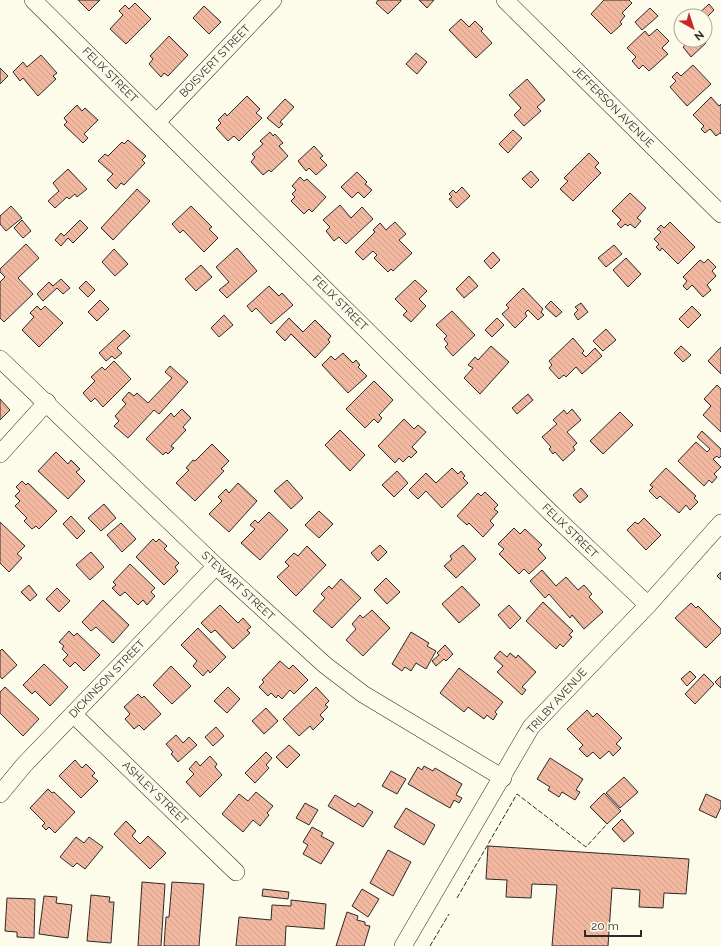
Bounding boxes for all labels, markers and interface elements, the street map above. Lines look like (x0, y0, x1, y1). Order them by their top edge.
north arrow (673, 8, 713, 48)
street label: BOISVERT STREET (177, 22, 253, 100)
text: N (692, 28, 706, 43)
street label: FELIX STREET (80, 45, 140, 105)
street label: JEFFERSON AVENUE (570, 64, 656, 150)
street label: FELIX STREET (310, 273, 370, 333)
street label: FELIX STREET (539, 501, 601, 561)
street label: STEWART STREET (199, 549, 277, 623)
street label: DICKINSON STREET (66, 637, 148, 721)
street label: TRILBY AVENUE (524, 665, 590, 736)
street label: ASHLEY STREET (120, 759, 190, 828)
scale bar (585, 912, 641, 938)
text: 20 m (591, 919, 619, 933)

